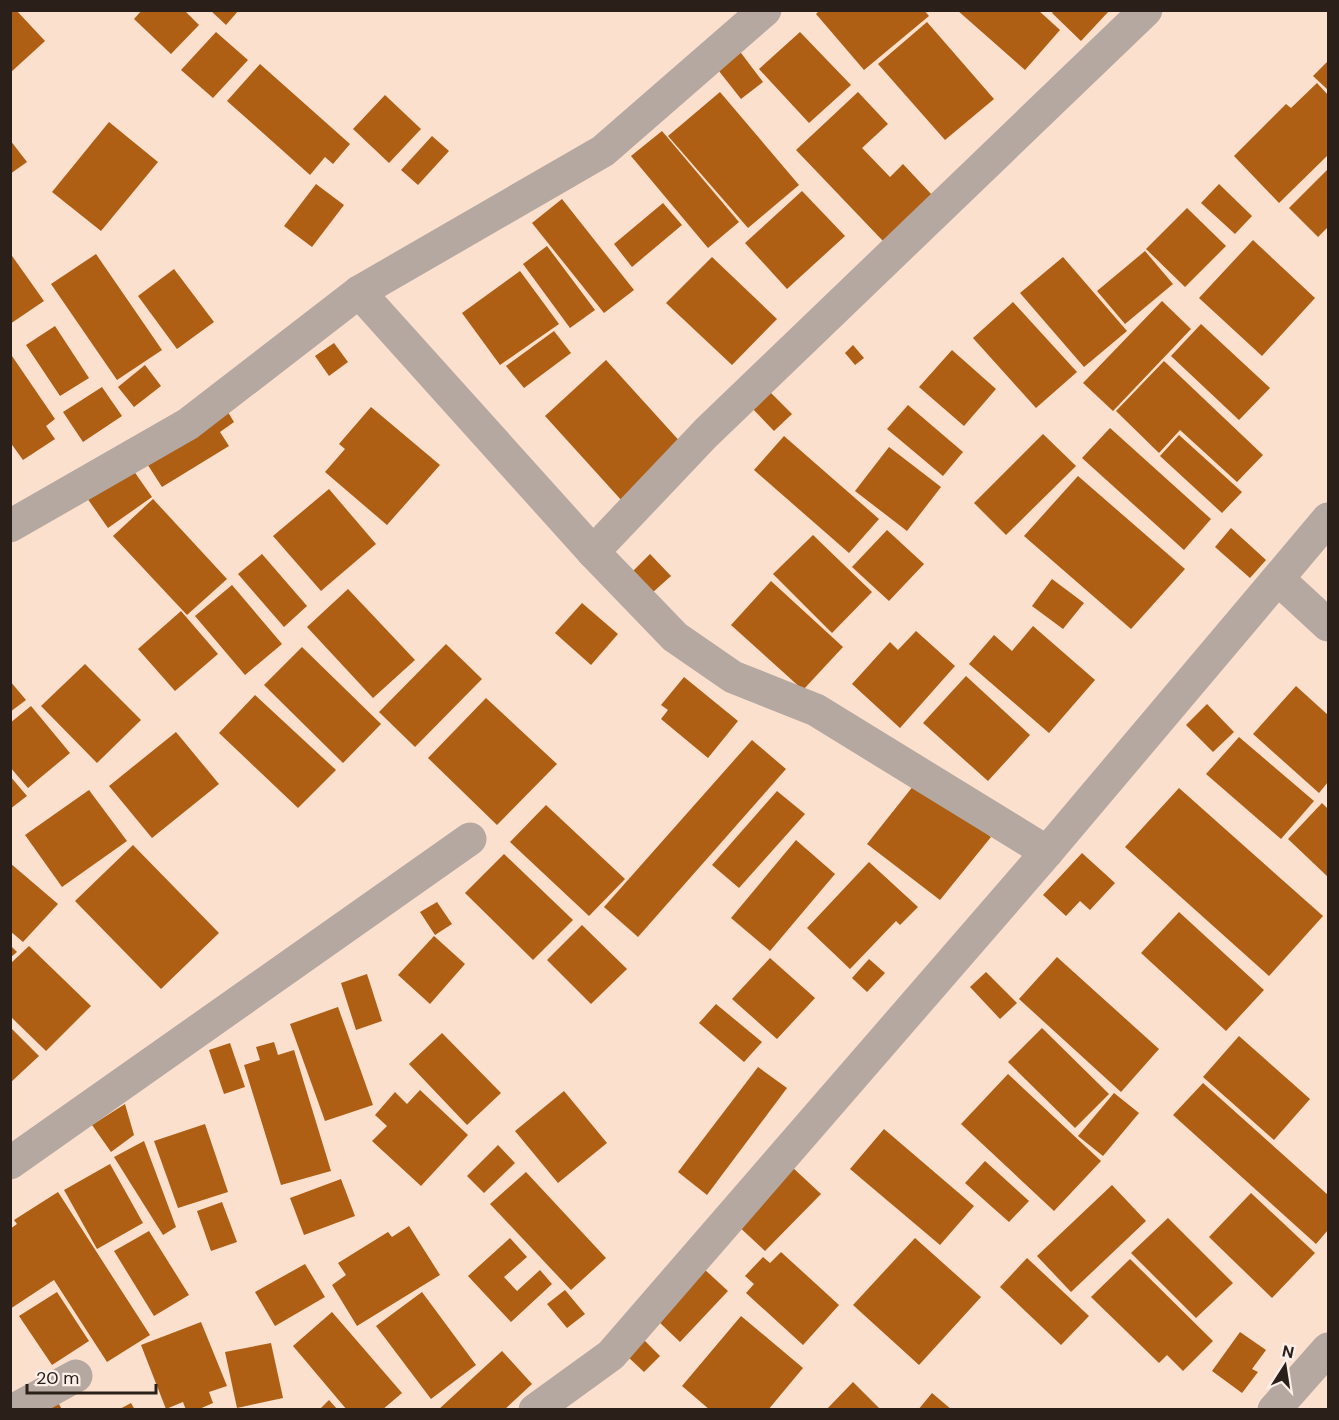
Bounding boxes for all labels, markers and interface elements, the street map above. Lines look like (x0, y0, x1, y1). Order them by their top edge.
north arrow (1255, 1336, 1315, 1396)
text: N (1280, 1340, 1296, 1363)
scale bar (27, 1357, 156, 1395)
text: 20 m (36, 1366, 79, 1390)

